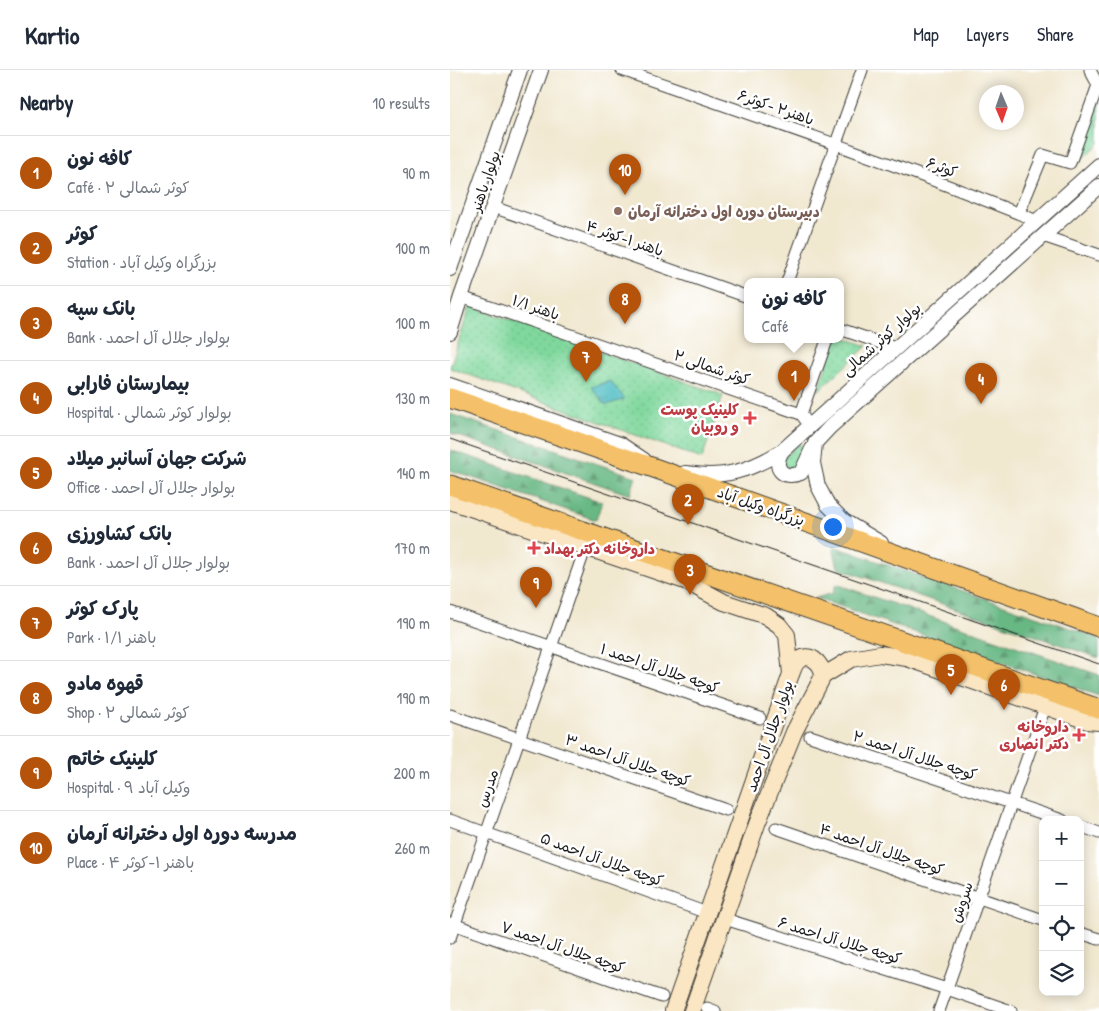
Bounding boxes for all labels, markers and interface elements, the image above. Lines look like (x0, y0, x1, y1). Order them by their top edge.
text: Kartio (25, 19, 80, 51)
text: Map (913, 22, 939, 47)
text: Layers (967, 22, 1009, 47)
text: Share (1037, 22, 1074, 47)
street label: باهنر۲ -کوثر۶ (735, 84, 817, 130)
north arrow (979, 85, 1024, 130)
text: Nearby (20, 88, 73, 117)
text: 10 results (372, 92, 430, 114)
text: کافه نون (67, 145, 132, 171)
street label: بولوار باهنر (464, 148, 505, 216)
street label: کوثر۶ (923, 152, 961, 182)
pin: 10 (609, 154, 641, 195)
text: 1 (33, 162, 39, 184)
text: 90 m (402, 162, 430, 184)
text: Café · کوثر شمالی ۲ (67, 176, 190, 198)
place label: دبیرستان دوره اول دخترانه آرمان (628, 201, 820, 222)
marker: دبیرستان دوره اول دخترانه آرمان (612, 205, 624, 217)
street label: باهنر ۱-کوثر ۴ (583, 215, 667, 261)
text: کوثر (67, 220, 98, 246)
text: 2 (32, 237, 40, 259)
text: 100 m (395, 237, 430, 259)
text: Station · بزرگراه وکیل آباد (67, 251, 217, 273)
popup (744, 278, 844, 343)
pin: 8 (609, 283, 641, 324)
text: کافه نون (761, 285, 827, 311)
street label: باهنر ۱/۱ (509, 289, 563, 325)
text: بانک سپه (67, 295, 135, 321)
street label: بولوار کوثر شمالی (837, 297, 925, 381)
text: 3 (32, 312, 40, 334)
text: 100 m (395, 312, 430, 334)
text: Café (761, 315, 789, 337)
text: Bank · بولوار جلال آل احمد (67, 326, 230, 348)
pin: 7 (570, 341, 602, 382)
street label: کوثر شمالی ۲ (671, 344, 753, 390)
pin: 1 (778, 360, 810, 401)
pin: 4 (965, 363, 997, 404)
text: بیمارستان فارابی (67, 370, 189, 396)
text: 4 (33, 387, 39, 409)
text: 130 m (395, 387, 430, 409)
place label: کلینیک پوست و روبیان (660, 399, 739, 437)
text: Hospital · بولوار کوثر شمالی (67, 401, 232, 423)
marker: کلینیک پوست و روبیان (743, 411, 757, 425)
text: شرکت جهان آسانبر میلاد (67, 445, 247, 471)
text: 5 (33, 462, 39, 484)
text: 140 m (396, 462, 430, 484)
text: Office · بولوار جلال آل احمد (67, 476, 235, 498)
street label: بزرگراه وکیل آباد (715, 481, 807, 531)
pin: 2 (672, 484, 704, 525)
your location (820, 514, 846, 540)
text: بانک کشاورزی (67, 520, 172, 546)
text: 6 (33, 537, 39, 559)
text: 170 m (395, 537, 430, 559)
place label: داروخانه دکتر بهداد (544, 538, 655, 559)
marker: داروخانه دکتر بهداد (528, 542, 540, 554)
text: Bank · بولوار جلال آل احمد (67, 551, 230, 573)
pin: 3 (674, 554, 706, 595)
pin: 9 (520, 567, 552, 608)
text: پارک کوثر (67, 595, 138, 621)
text: 7 (32, 612, 40, 634)
text: 190 m (397, 612, 430, 634)
text: Park · باهنر ۱/۱ (67, 626, 156, 648)
street label: کوچه جلال آل احمد ۱ (598, 638, 722, 698)
pin: 5 (935, 654, 967, 695)
pin: 6 (988, 669, 1020, 710)
text: قهوه مادو (67, 670, 144, 696)
street label: بولوار جلال آل احمد (740, 677, 798, 795)
text: 8 (33, 687, 39, 709)
text: 190 m (397, 687, 430, 709)
text: Shop · کوثر شمالی ۲ (67, 701, 190, 723)
place label: داروخانه دکتر انصاری (999, 716, 1069, 754)
street label: کوچه جلال آل احمد ۲ (850, 725, 980, 785)
street label: کوچه جلال آل احمد ۳ (562, 729, 694, 791)
marker: داروخانه دکتر انصاری (1073, 729, 1085, 741)
text: کلینیک خاتم (67, 745, 158, 771)
text: 9 (33, 762, 39, 784)
text: 200 m (394, 762, 430, 784)
street label: مدرس (471, 766, 503, 810)
text: Hospital · ۹ وکیل آباد (67, 776, 190, 798)
map controls (1039, 816, 1084, 996)
button: + (1039, 816, 1084, 861)
street label: کوچه جلال آل احمد ۴ (817, 818, 947, 880)
text: مدرسه دوره اول دخترانه آرمان (67, 820, 297, 846)
street label: کوچه جلال آل احمد ۵ (538, 827, 666, 891)
text: 10 (30, 837, 42, 859)
text: 260 m (394, 837, 430, 859)
text: Place · باهنر ۱-کوثر ۴ (67, 851, 194, 873)
button: − (1039, 861, 1084, 906)
street label: سروش (944, 879, 978, 925)
button: locate (1039, 906, 1084, 951)
street label: کوچه جلال آل احمد ۶ (776, 911, 904, 969)
street label: کوچه جلال آل احمد ۷ (498, 916, 628, 978)
button: layers (1039, 951, 1084, 996)

